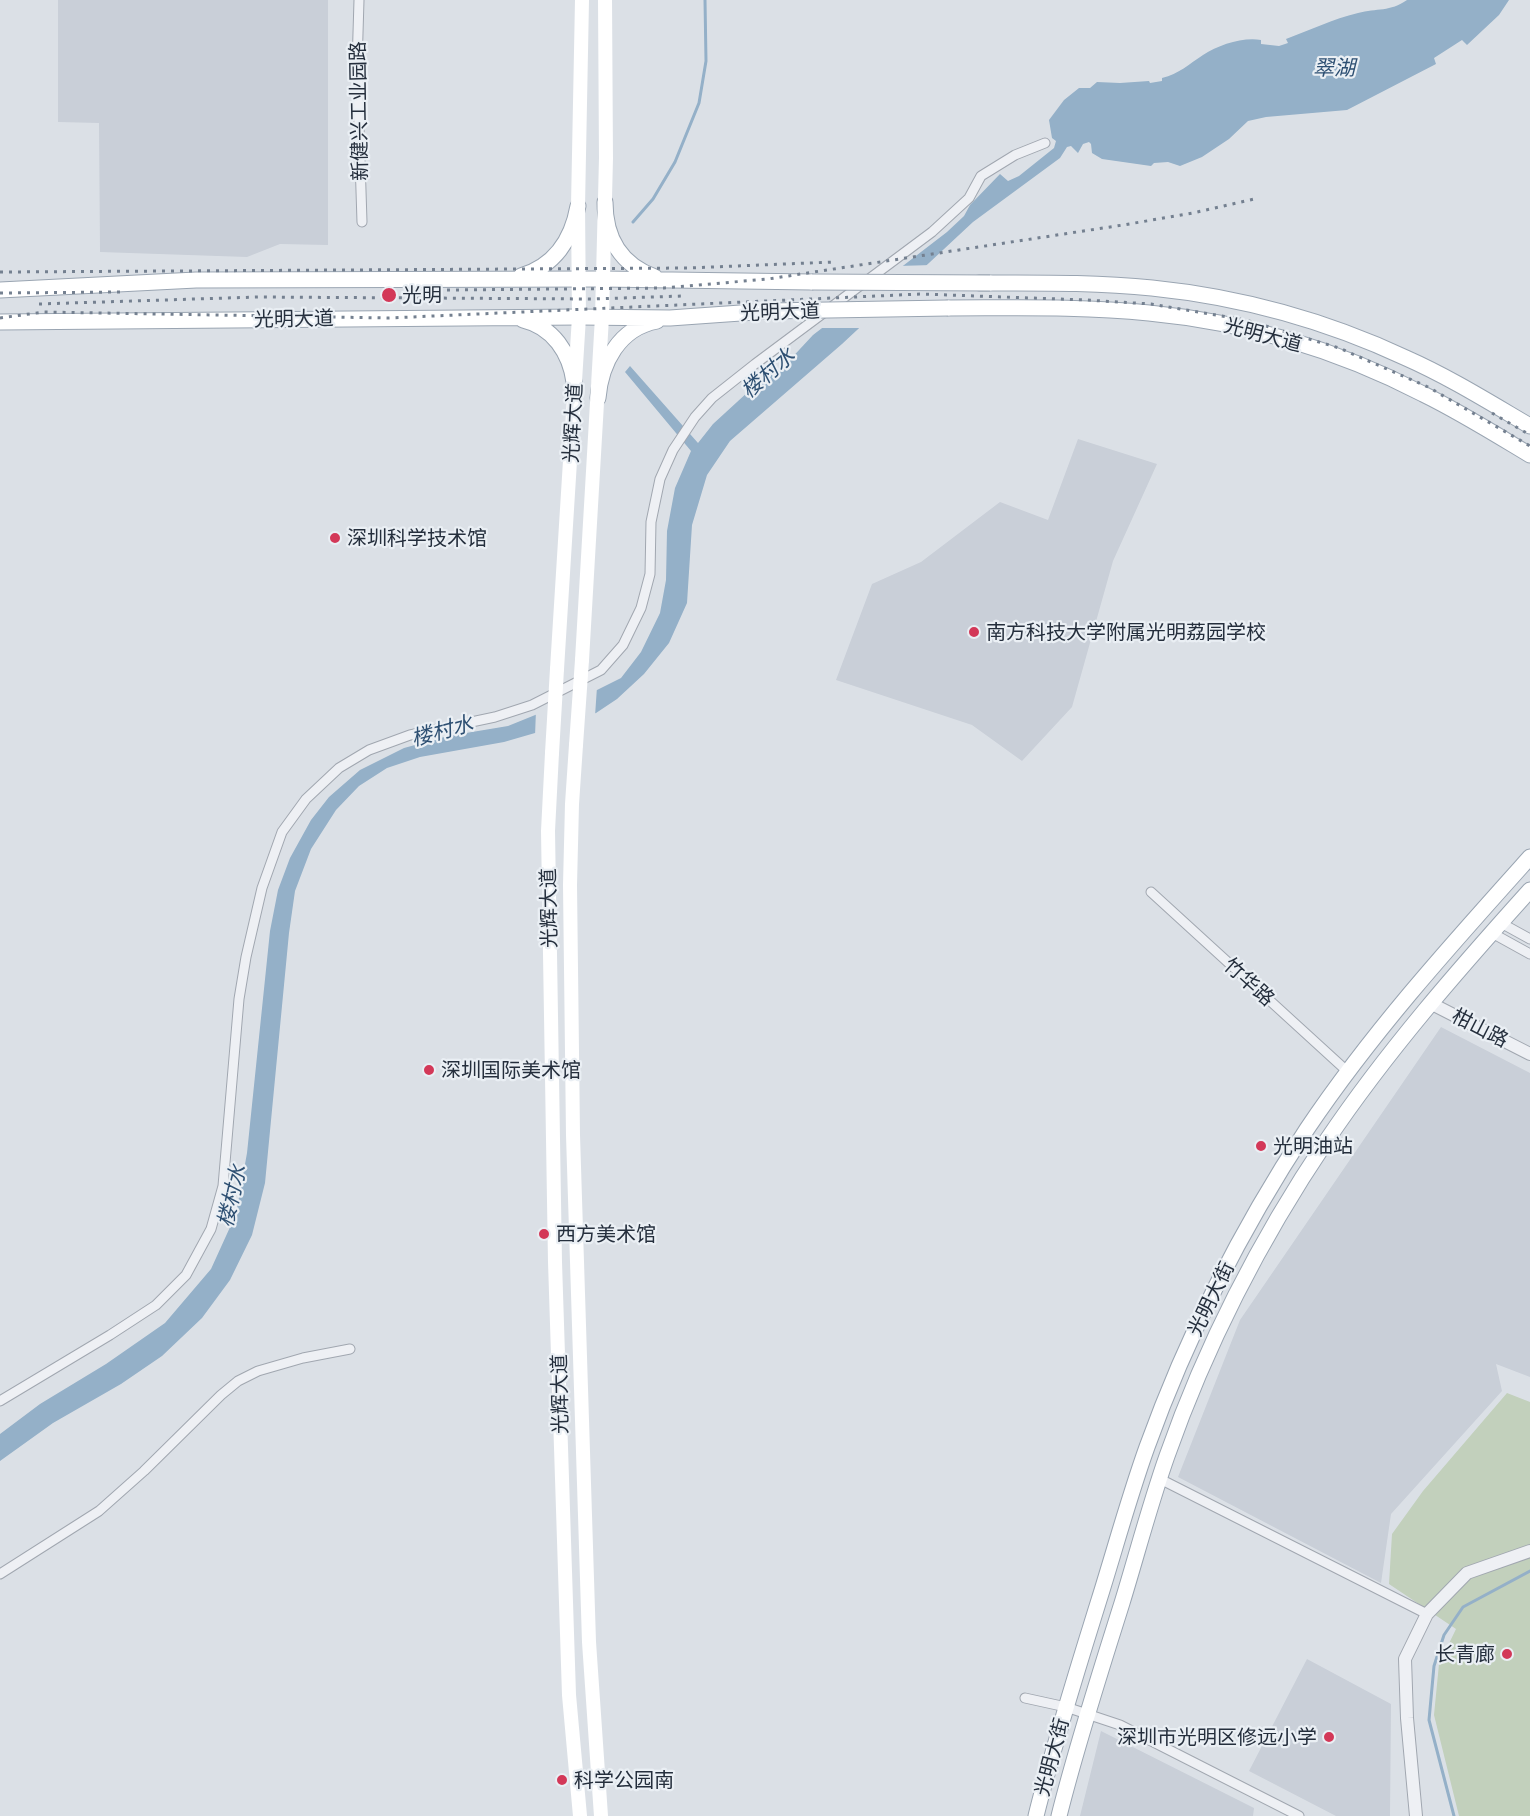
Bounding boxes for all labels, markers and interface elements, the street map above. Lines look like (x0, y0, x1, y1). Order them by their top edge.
street label: 新健兴工业园路 (346, 41, 372, 181)
water label: 翠湖 (1313, 55, 1355, 81)
place label: 光明 (402, 283, 442, 307)
marker: 光明 (380, 286, 398, 304)
street label: 光明大道 (740, 299, 820, 325)
street label: 光明大道 (254, 306, 334, 332)
street label: 光明大道 (1221, 313, 1305, 357)
water label: 楼村水 (736, 343, 800, 403)
street label: 光辉大道 (559, 382, 587, 464)
place label: 深圳科学技术馆 (347, 526, 487, 550)
marker: 深圳科学技术馆 (328, 531, 342, 545)
place label: 南方科技大学附属光明荔园学校 (986, 620, 1266, 644)
marker: 南方科技大学附属光明荔园学校 (967, 625, 981, 639)
water label: 楼村水 (408, 711, 476, 751)
street label: 光辉大道 (536, 868, 562, 948)
street label: 竹华路 (1219, 953, 1279, 1011)
street label: 柑山路 (1448, 1004, 1512, 1052)
place label: 深圳国际美术馆 (441, 1058, 581, 1082)
marker: 深圳国际美术馆 (422, 1063, 436, 1077)
place label: 光明油站 (1273, 1134, 1353, 1158)
marker: 光明油站 (1254, 1139, 1268, 1153)
water label: 楼村水 (213, 1162, 251, 1230)
place label: 西方美术馆 (556, 1222, 656, 1246)
marker: 西方美术馆 (537, 1227, 551, 1241)
street label: 光明大街 (1183, 1258, 1239, 1340)
street label: 光辉大道 (547, 1354, 573, 1434)
place label: 长青廊 (1435, 1642, 1495, 1666)
marker: 长青廊 (1500, 1647, 1514, 1661)
street label: 光明大街 (1030, 1715, 1074, 1799)
place label: 深圳市光明区修远小学 (1117, 1725, 1317, 1749)
marker: 深圳市光明区修远小学 (1322, 1730, 1336, 1744)
place label: 科学公园南 (574, 1768, 674, 1792)
marker: 科学公园南 (555, 1773, 569, 1787)

